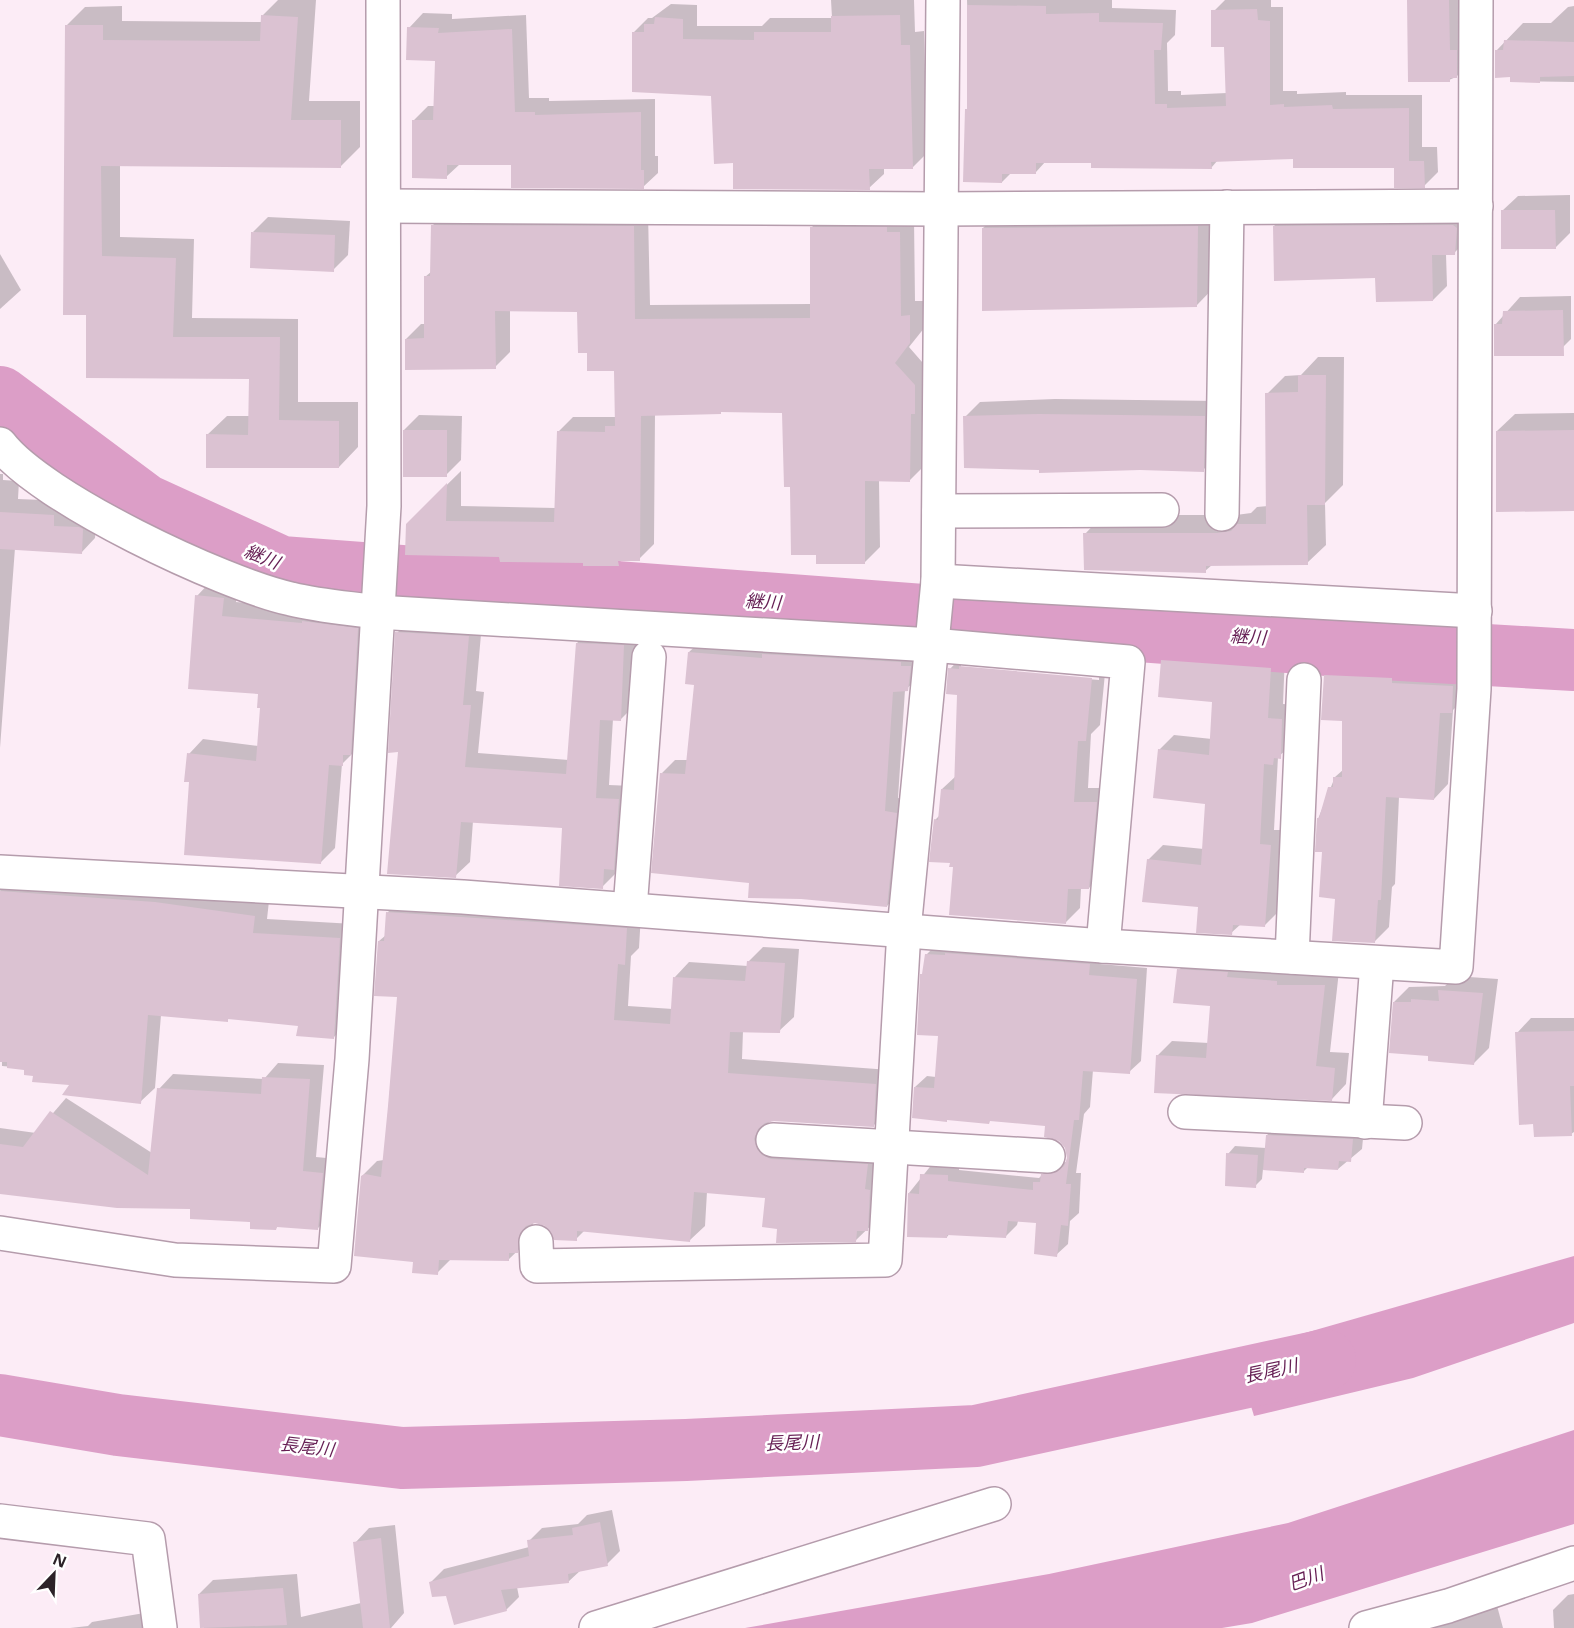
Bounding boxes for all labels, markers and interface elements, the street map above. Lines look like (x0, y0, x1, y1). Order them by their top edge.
water label: 継川 (241, 538, 285, 575)
water label: 継川 (744, 588, 784, 614)
water label: 継川 (1229, 623, 1269, 649)
water label: 長尾川 (1242, 1352, 1302, 1387)
water label: 長尾川 (765, 1429, 821, 1455)
water label: 長尾川 (279, 1431, 337, 1461)
north arrow (24, 1544, 84, 1604)
text: N (50, 1548, 70, 1573)
water label: 巴川 (1285, 1560, 1329, 1595)

